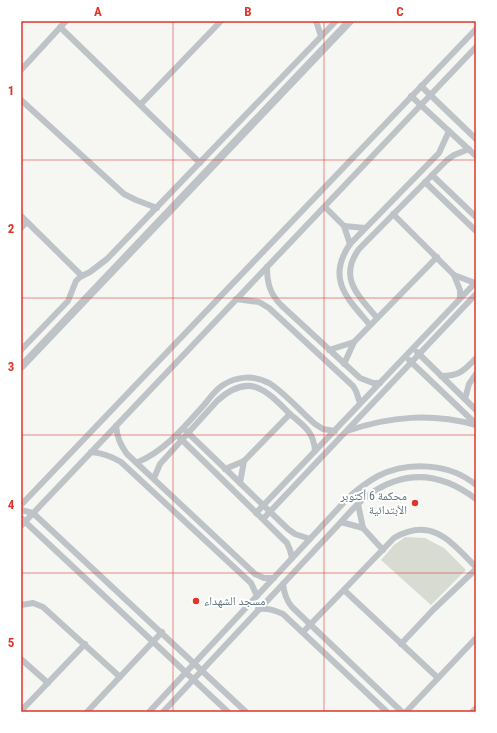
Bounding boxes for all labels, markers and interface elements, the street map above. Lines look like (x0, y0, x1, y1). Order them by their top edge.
text: A (94, 4, 102, 19)
text: B (244, 4, 252, 19)
text: C (396, 4, 404, 19)
text: 1 (8, 83, 14, 98)
text: 2 (8, 221, 15, 236)
text: 3 (8, 359, 14, 374)
place label: محكمة 6 أكتوبر الأبتدائية (339, 489, 407, 517)
text: 4 (8, 497, 15, 512)
marker: محكمة 6 أكتوبر الأبتدائية (410, 498, 420, 508)
place label: مسجد الشهداء (204, 594, 266, 608)
marker: مسجد الشهداء (191, 596, 201, 606)
text: 5 (8, 635, 15, 650)

